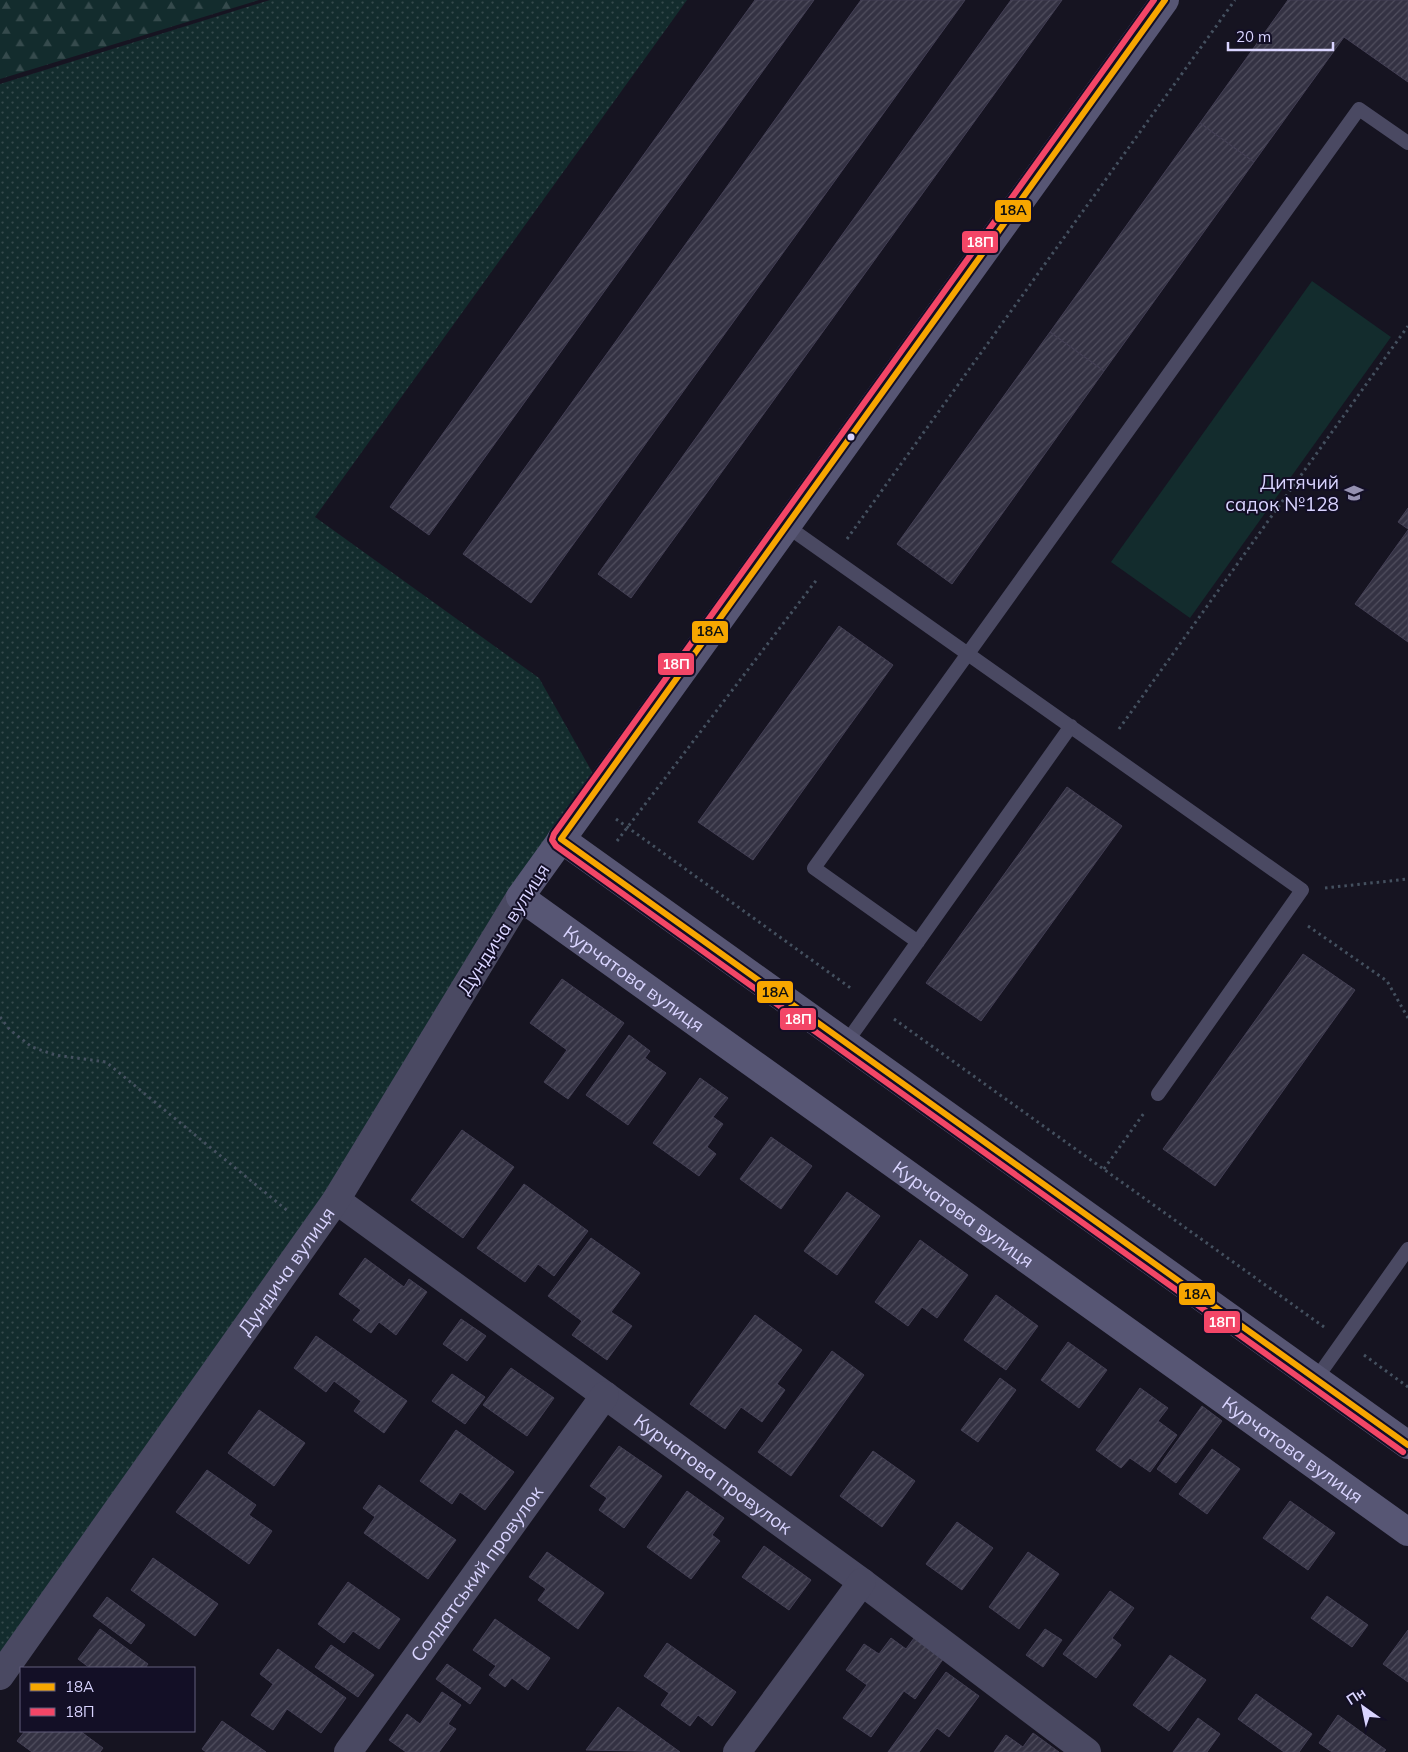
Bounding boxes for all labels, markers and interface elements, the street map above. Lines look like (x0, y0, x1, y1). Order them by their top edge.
scale bar (1228, 20, 1333, 52)
text: 20 m (1236, 27, 1271, 46)
line badge: 18А (994, 199, 1032, 223)
text: 18А (999, 201, 1027, 219)
line badge: 18П (961, 230, 999, 254)
text: 18П (966, 233, 994, 251)
unlabelled marker (846, 432, 856, 442)
place label: Дитячий садок №128 (1225, 470, 1339, 516)
school or university icon: Дитячий садок №128 (1343, 482, 1365, 504)
line badge: 18А (691, 620, 729, 644)
text: 18А (696, 622, 724, 640)
line badge: 18П (657, 652, 695, 676)
text: 18П (662, 655, 690, 673)
street label: Дундича вулиця (452, 859, 554, 999)
street label: Курчатова вулиця (559, 920, 709, 1037)
line badge: 18А (756, 980, 794, 1004)
text: 18А (761, 983, 789, 1001)
line badge: 18П (779, 1007, 817, 1031)
text: 18П (784, 1010, 812, 1028)
street label: Курчатова вулиця (888, 1156, 1039, 1273)
street label: Дундича вулиця (233, 1202, 340, 1340)
line badge: 18А (1178, 1282, 1216, 1306)
text: 18А (1183, 1285, 1211, 1303)
line badge: 18П (1203, 1310, 1241, 1334)
text: 18П (1208, 1313, 1236, 1331)
street label: Курчатова вулиця (1218, 1391, 1368, 1508)
street label: Курчатова провулок (629, 1408, 798, 1540)
street label: Солдатський провулок (405, 1480, 548, 1666)
legend (20, 1667, 195, 1732)
text: 18А (65, 1677, 94, 1696)
north arrow (1338, 1682, 1388, 1732)
text: Пн (1343, 1683, 1369, 1709)
text: 18П (65, 1702, 94, 1721)

